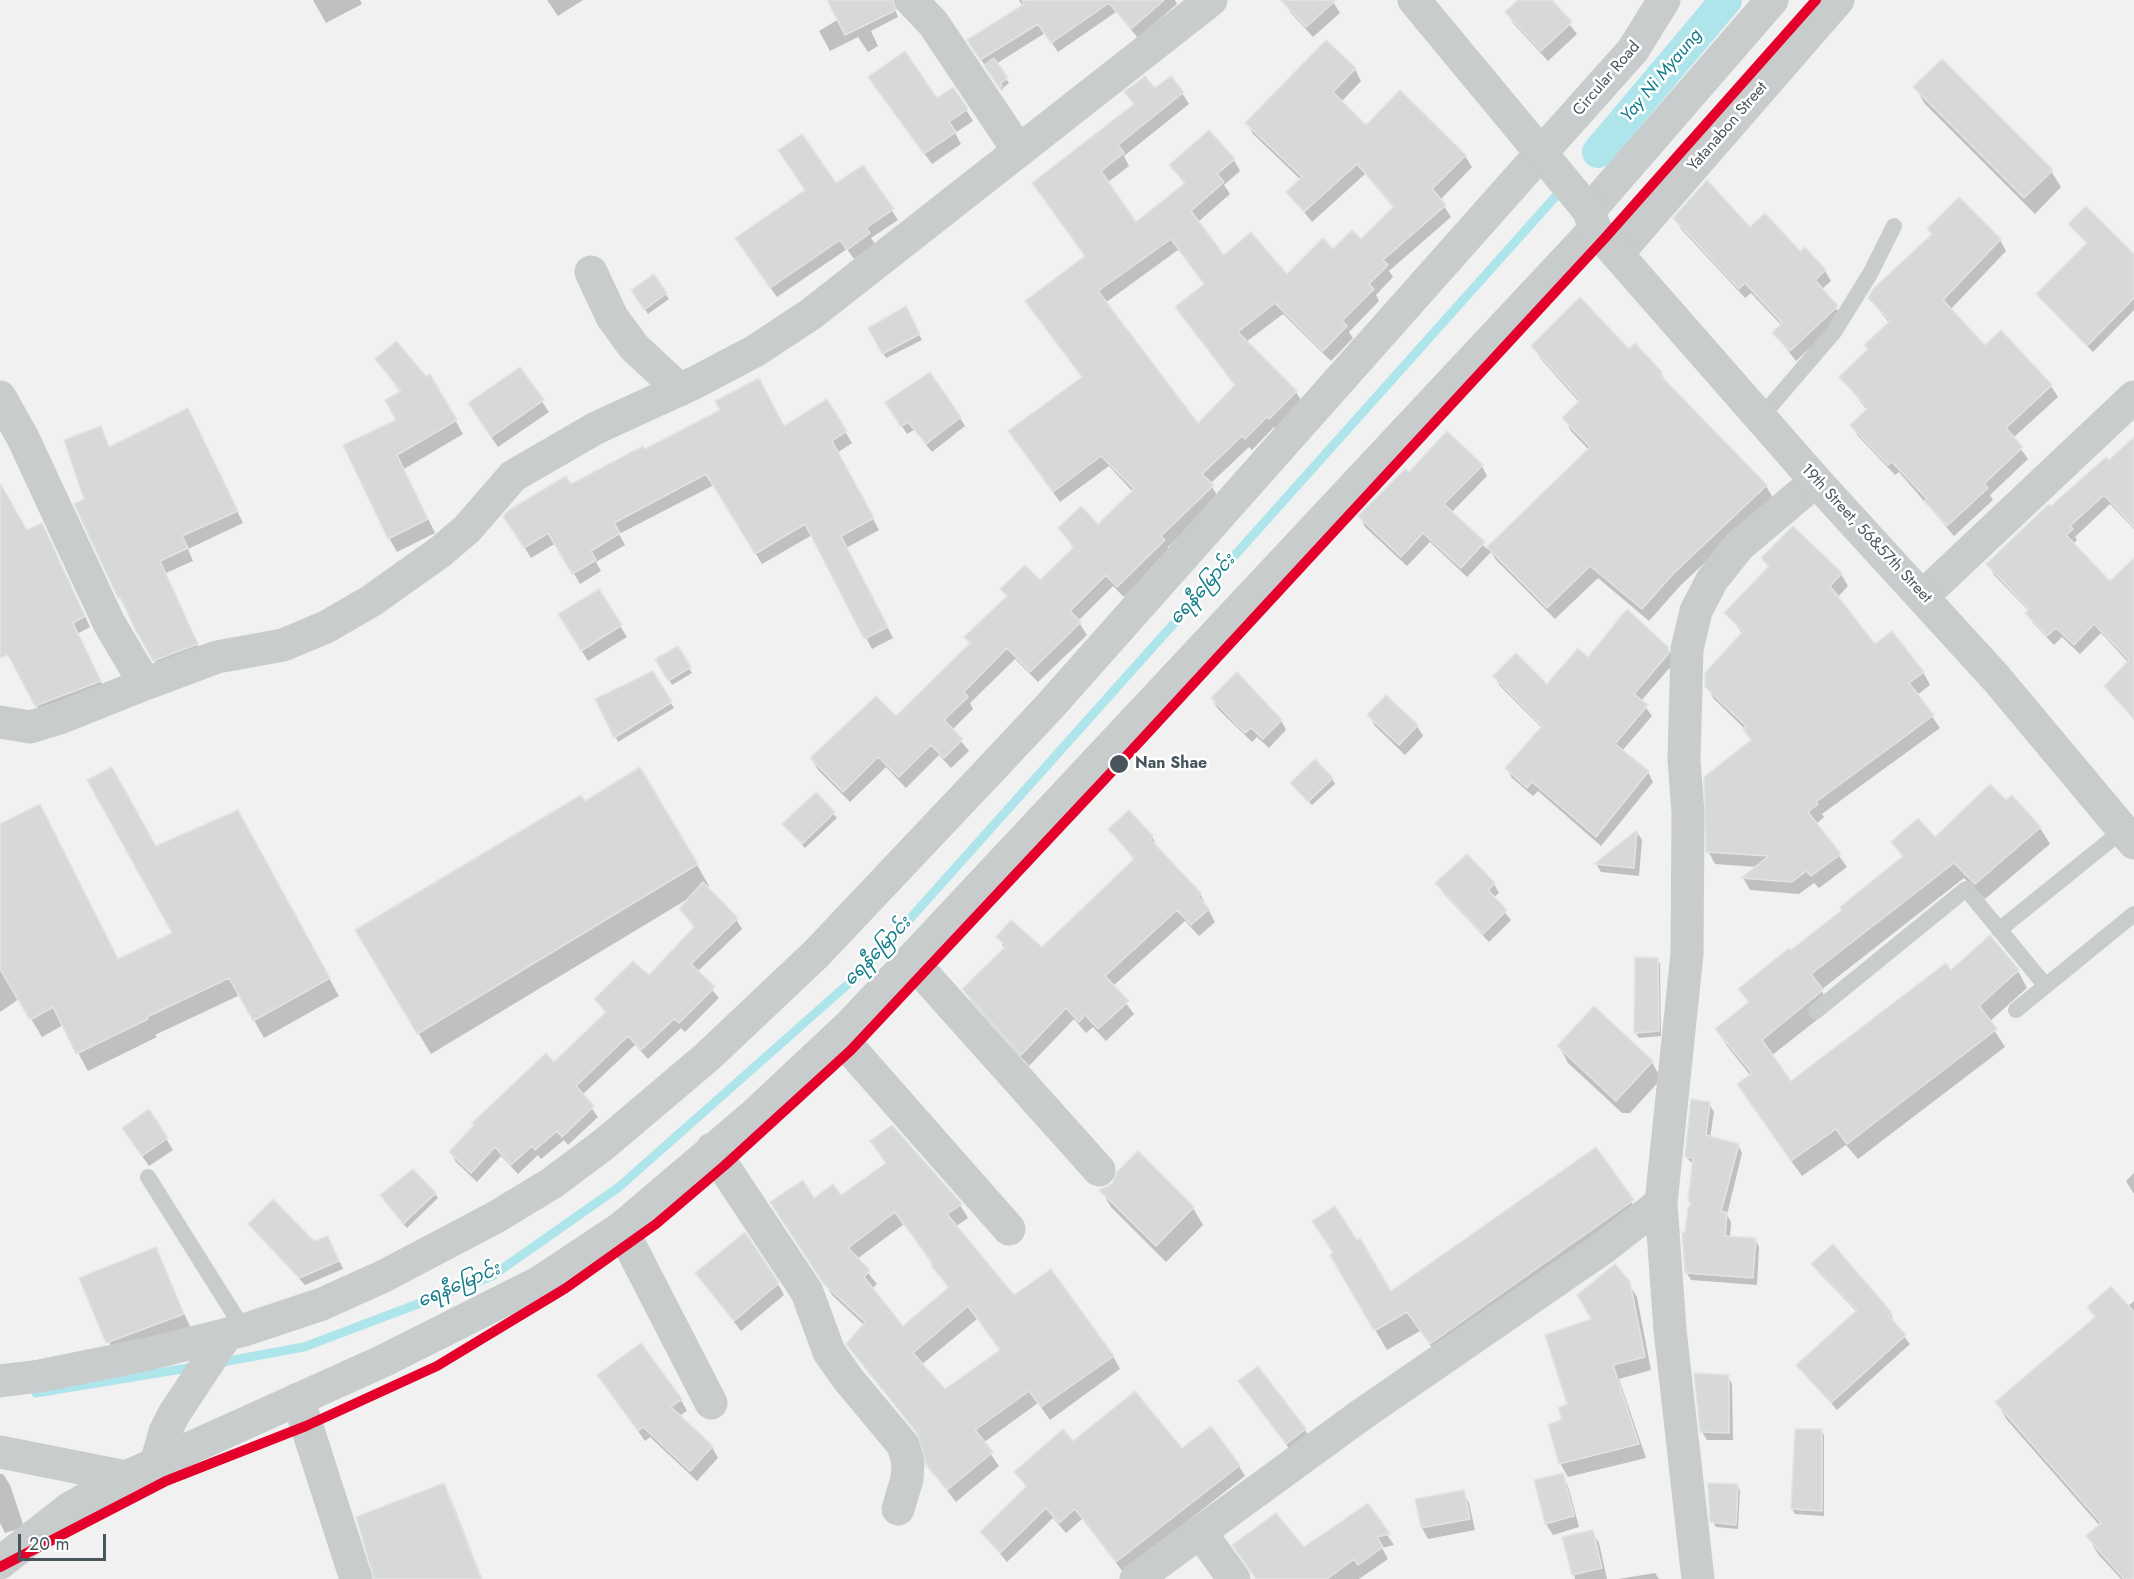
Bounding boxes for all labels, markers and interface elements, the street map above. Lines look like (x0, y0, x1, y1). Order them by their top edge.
water label: Yay Ni Myaung (1617, 25, 1707, 127)
street label: Circular Road (1569, 38, 1645, 120)
street label: Yatanabon Street (1684, 78, 1772, 176)
street label: 19th Street, 56&57th Street (1797, 461, 1935, 607)
water label: ရေနီမြောင်း (1166, 550, 1240, 630)
marker: Nan Shae (1108, 753, 1130, 775)
place label: Nan Shae (1135, 754, 1207, 774)
water label: ရေနီမြောင်း (840, 913, 916, 991)
water label: ရေနီမြောင်း (415, 1259, 503, 1313)
scale bar (21, 1522, 110, 1560)
text: 20 m (29, 1531, 69, 1557)

